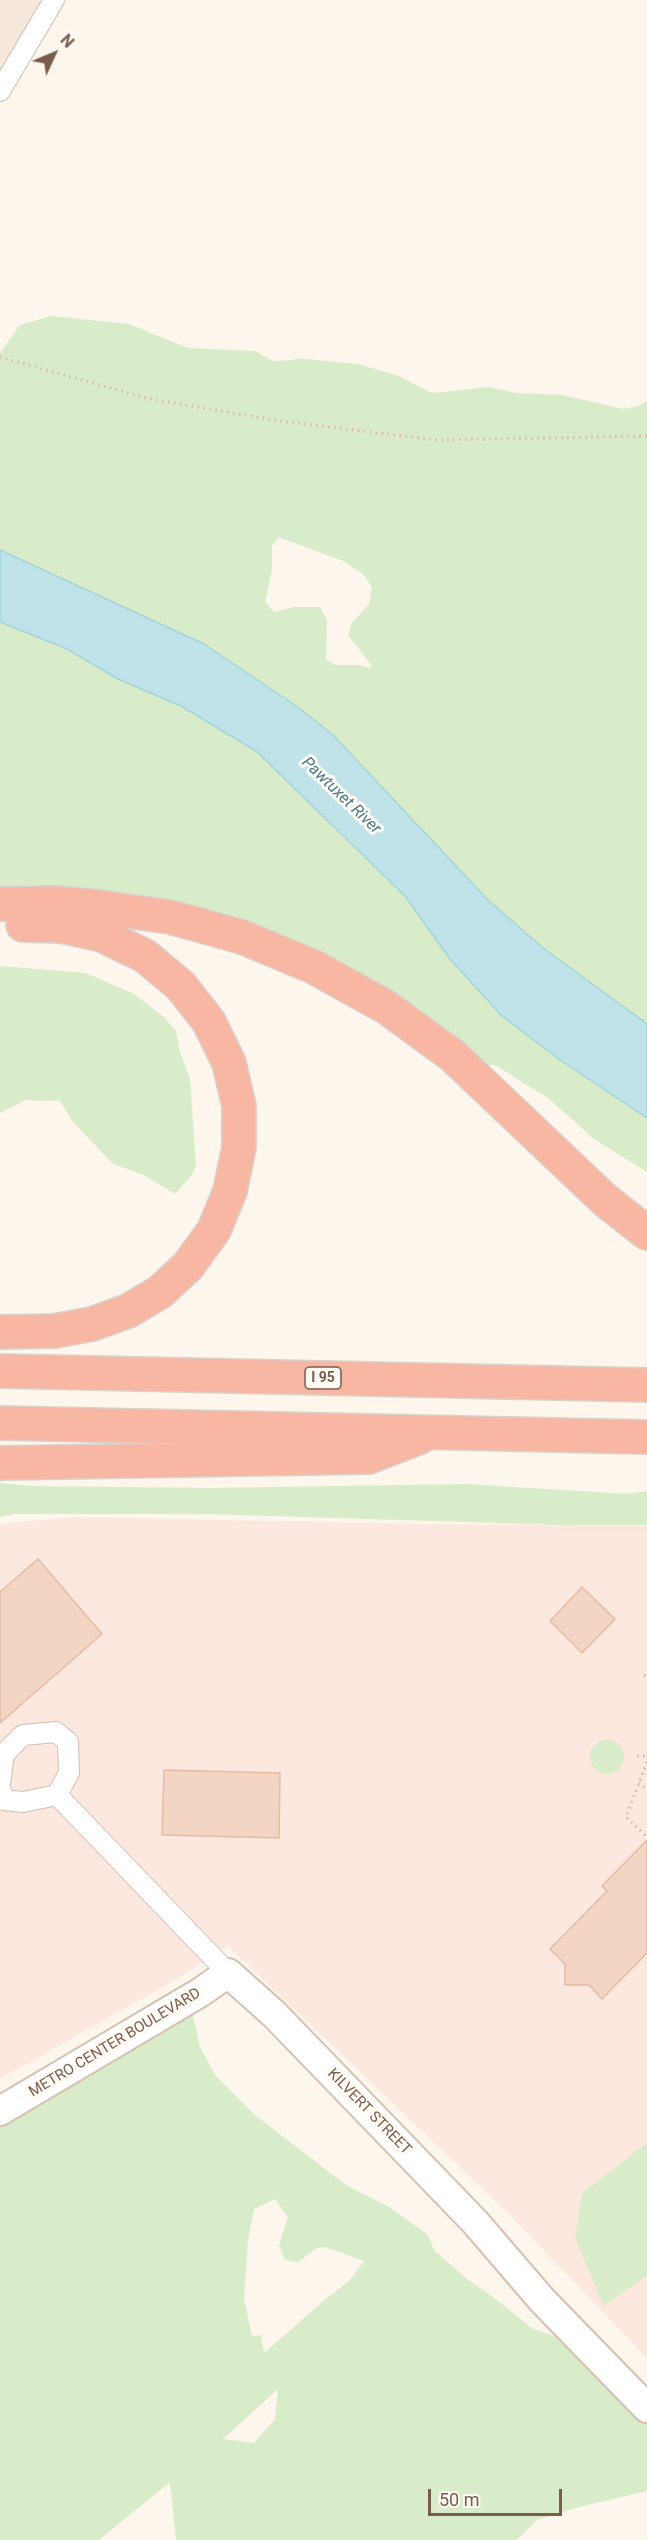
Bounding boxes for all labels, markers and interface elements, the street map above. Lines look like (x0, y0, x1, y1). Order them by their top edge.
north arrow (24, 24, 84, 84)
text: N (57, 30, 78, 52)
water label: Pawtuxet River (297, 754, 385, 838)
road number: I 95 (305, 1367, 341, 1389)
street label: METRO CENTER BOULEVARD (26, 1985, 204, 2101)
street label: KILVERT STREET (323, 2065, 415, 2159)
scale bar (431, 2477, 564, 2515)
text: 50 m (439, 2489, 479, 2510)

